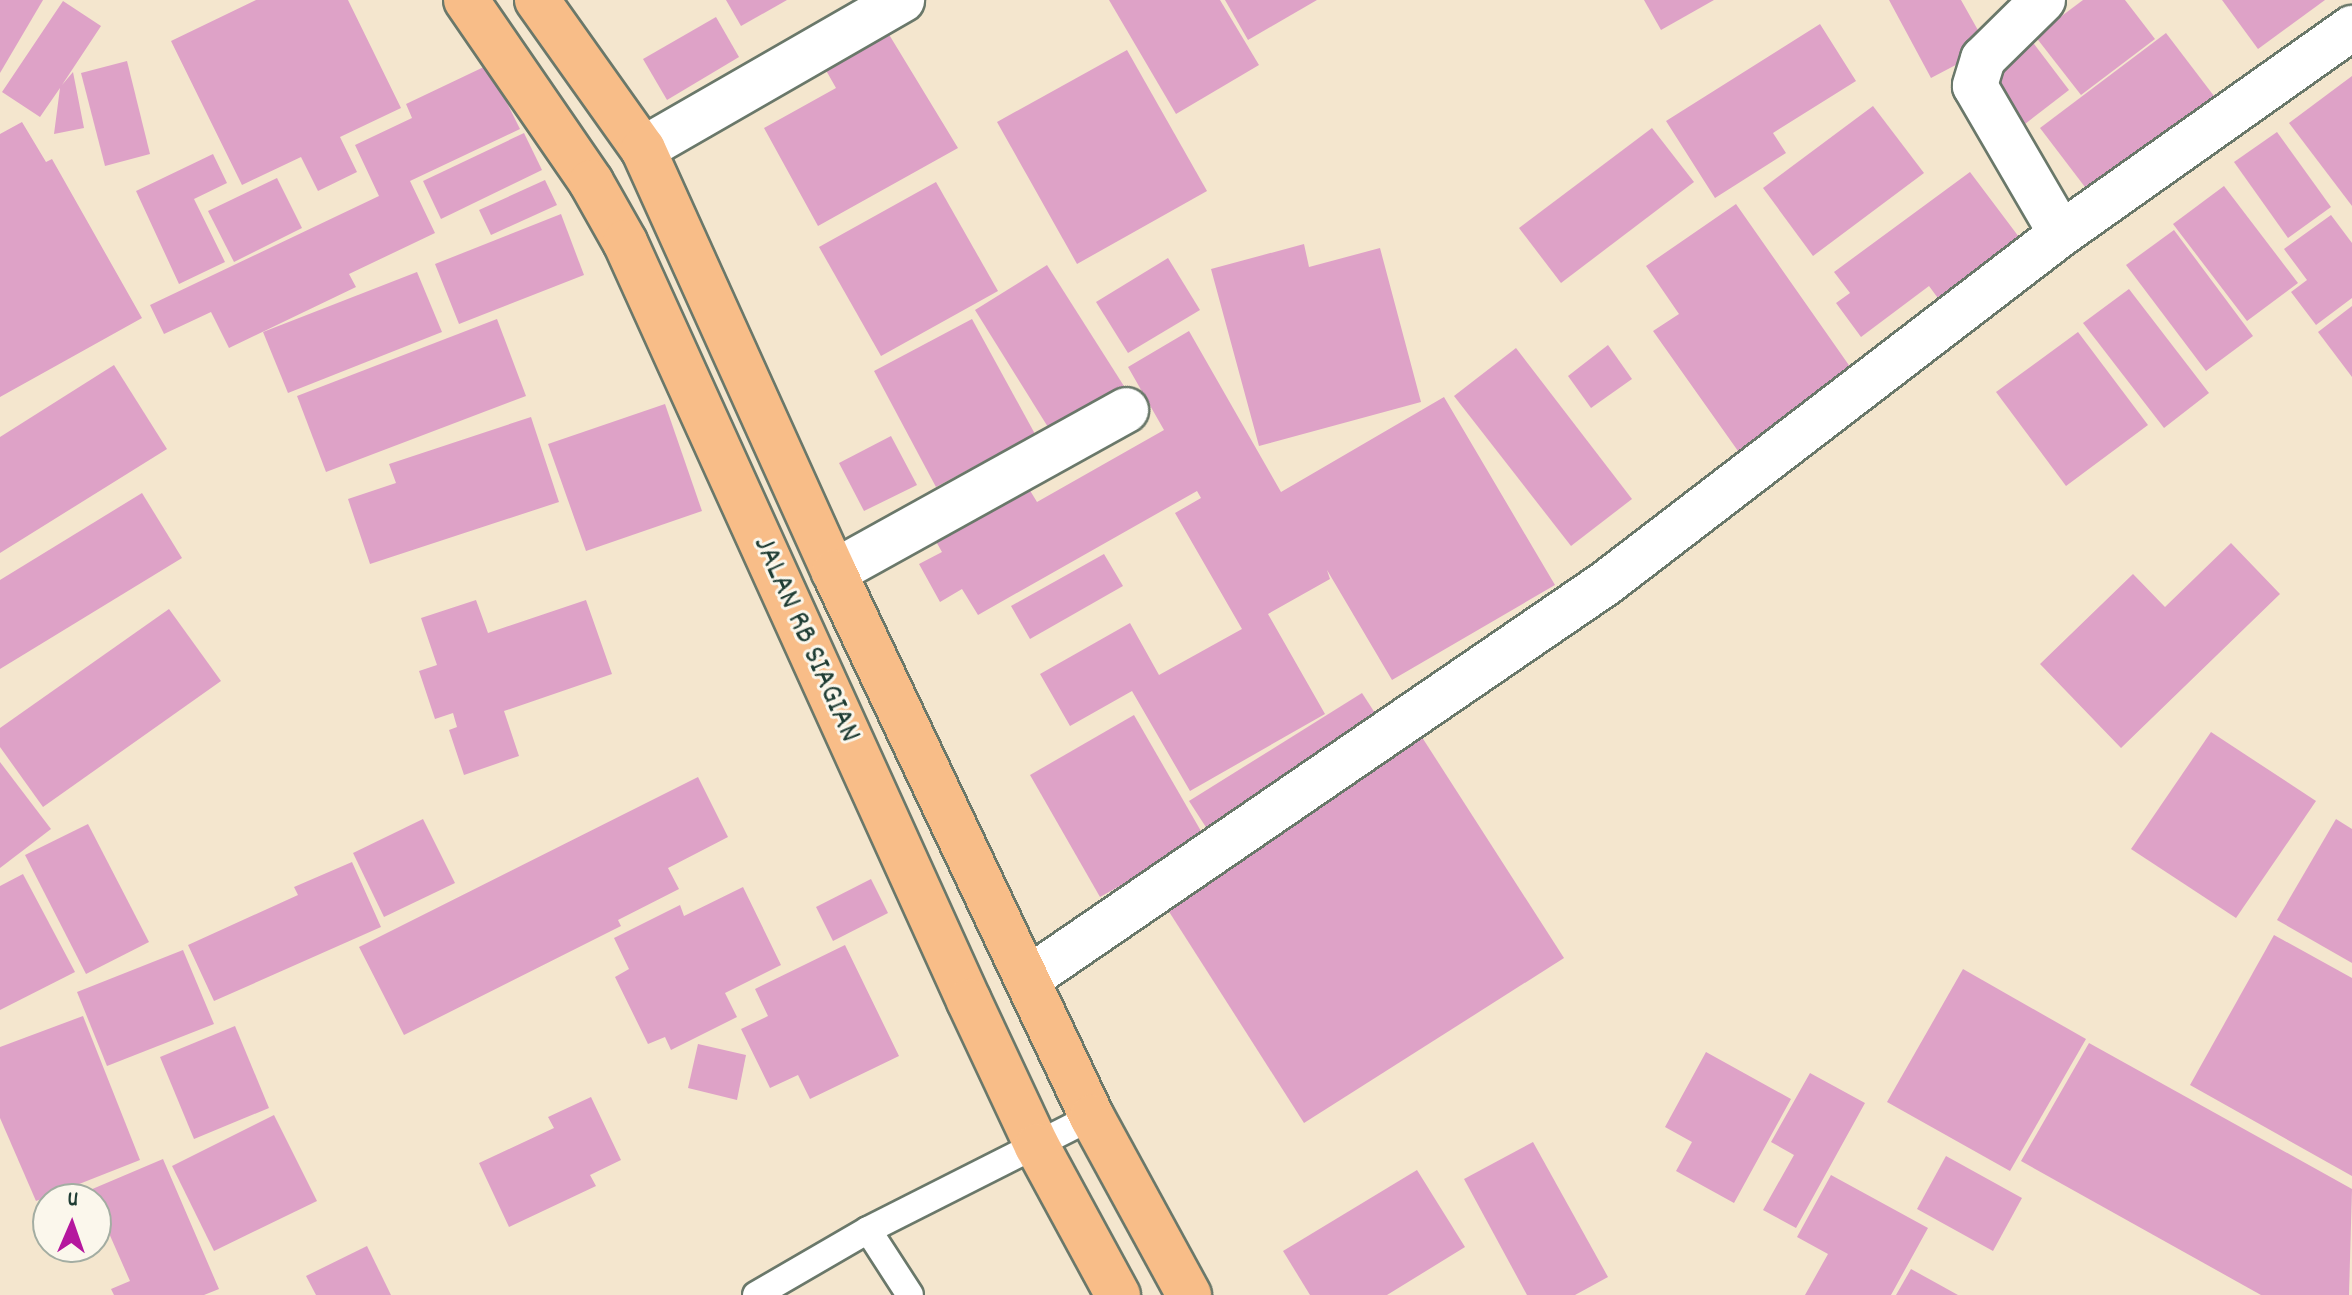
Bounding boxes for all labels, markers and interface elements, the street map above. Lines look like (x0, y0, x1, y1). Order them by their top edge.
street label: JALAN RB SIAGIAN (742, 531, 868, 749)
north arrow (32, 1183, 112, 1263)
text: U (67, 1185, 79, 1216)

